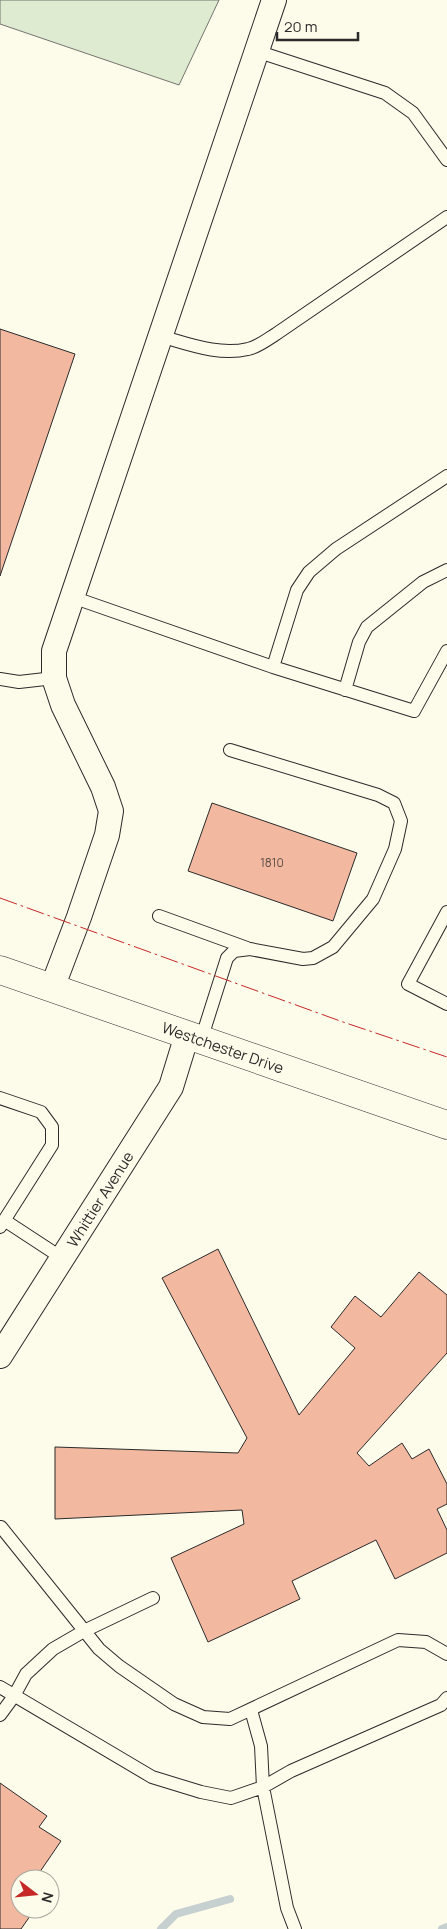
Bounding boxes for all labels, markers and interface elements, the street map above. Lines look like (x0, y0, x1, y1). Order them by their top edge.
scale bar (277, 10, 358, 42)
text: 20 m (284, 16, 317, 37)
house number: 1810 (260, 854, 284, 871)
street label: Westchester Drive (159, 1017, 287, 1078)
street label: Whittier Avenue (61, 1147, 138, 1251)
north arrow (10, 1869, 60, 1919)
text: N (37, 1890, 58, 1905)

